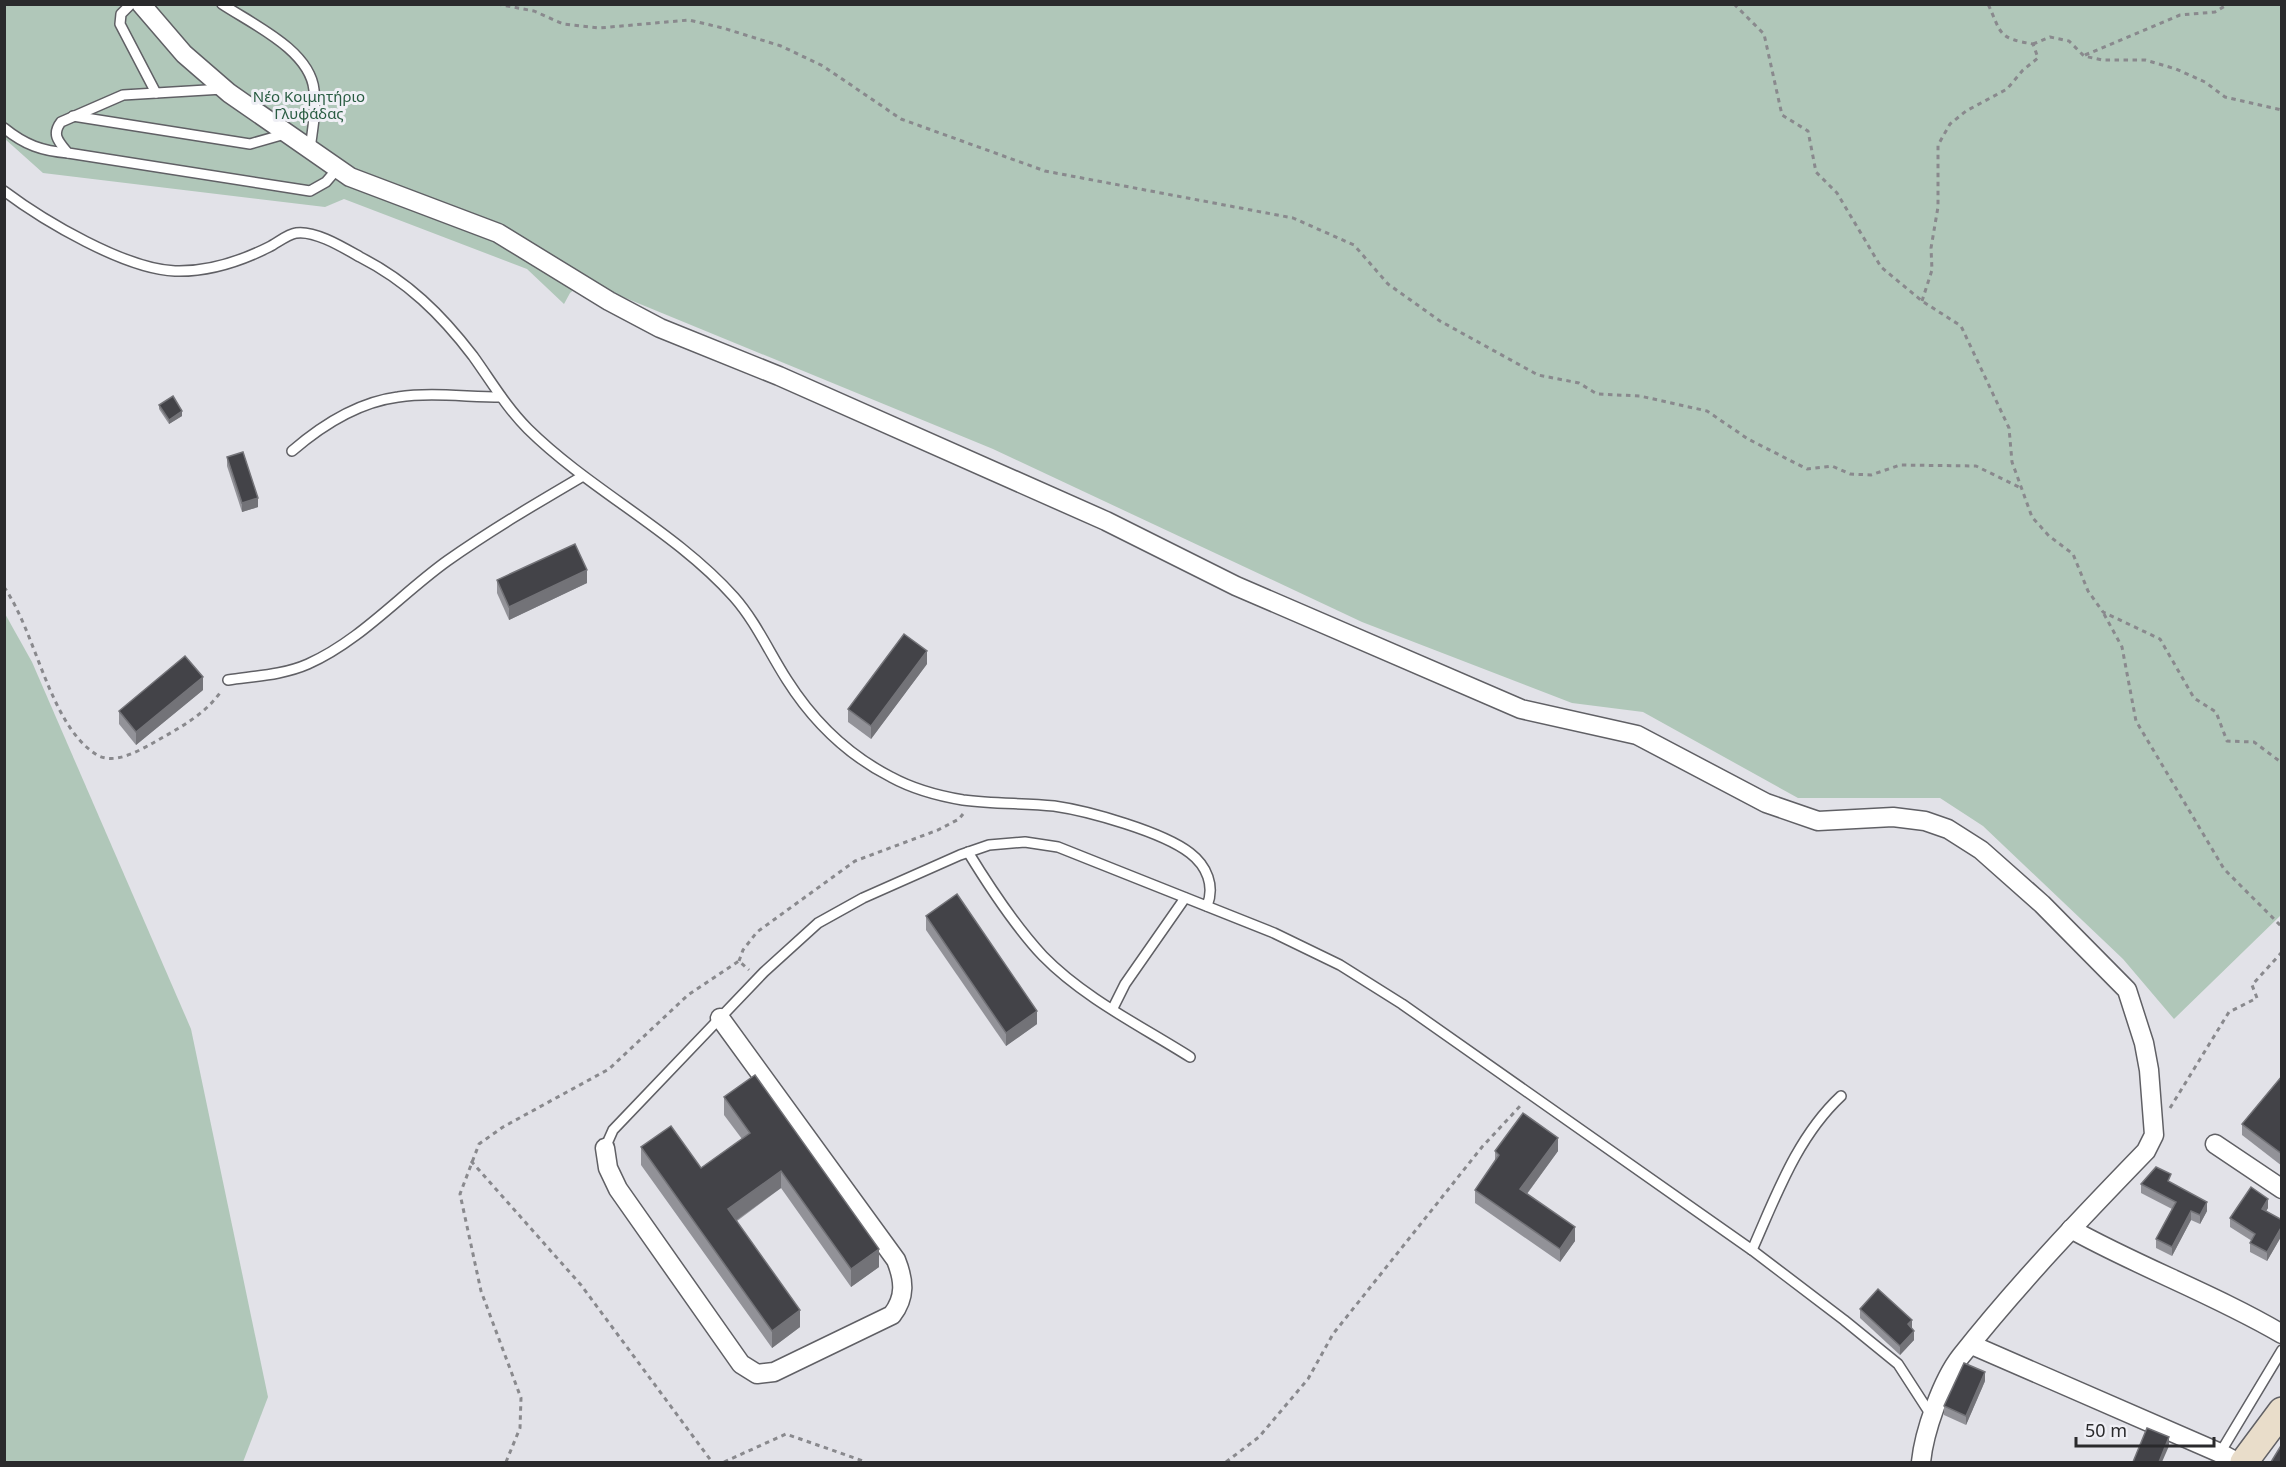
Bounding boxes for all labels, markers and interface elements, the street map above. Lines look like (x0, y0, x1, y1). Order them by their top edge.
park label: Νέο Κοιμητήριο Γλυφάδας (253, 86, 365, 123)
scale bar (2076, 1410, 2214, 1448)
text: 50 m (2085, 1418, 2127, 1442)

